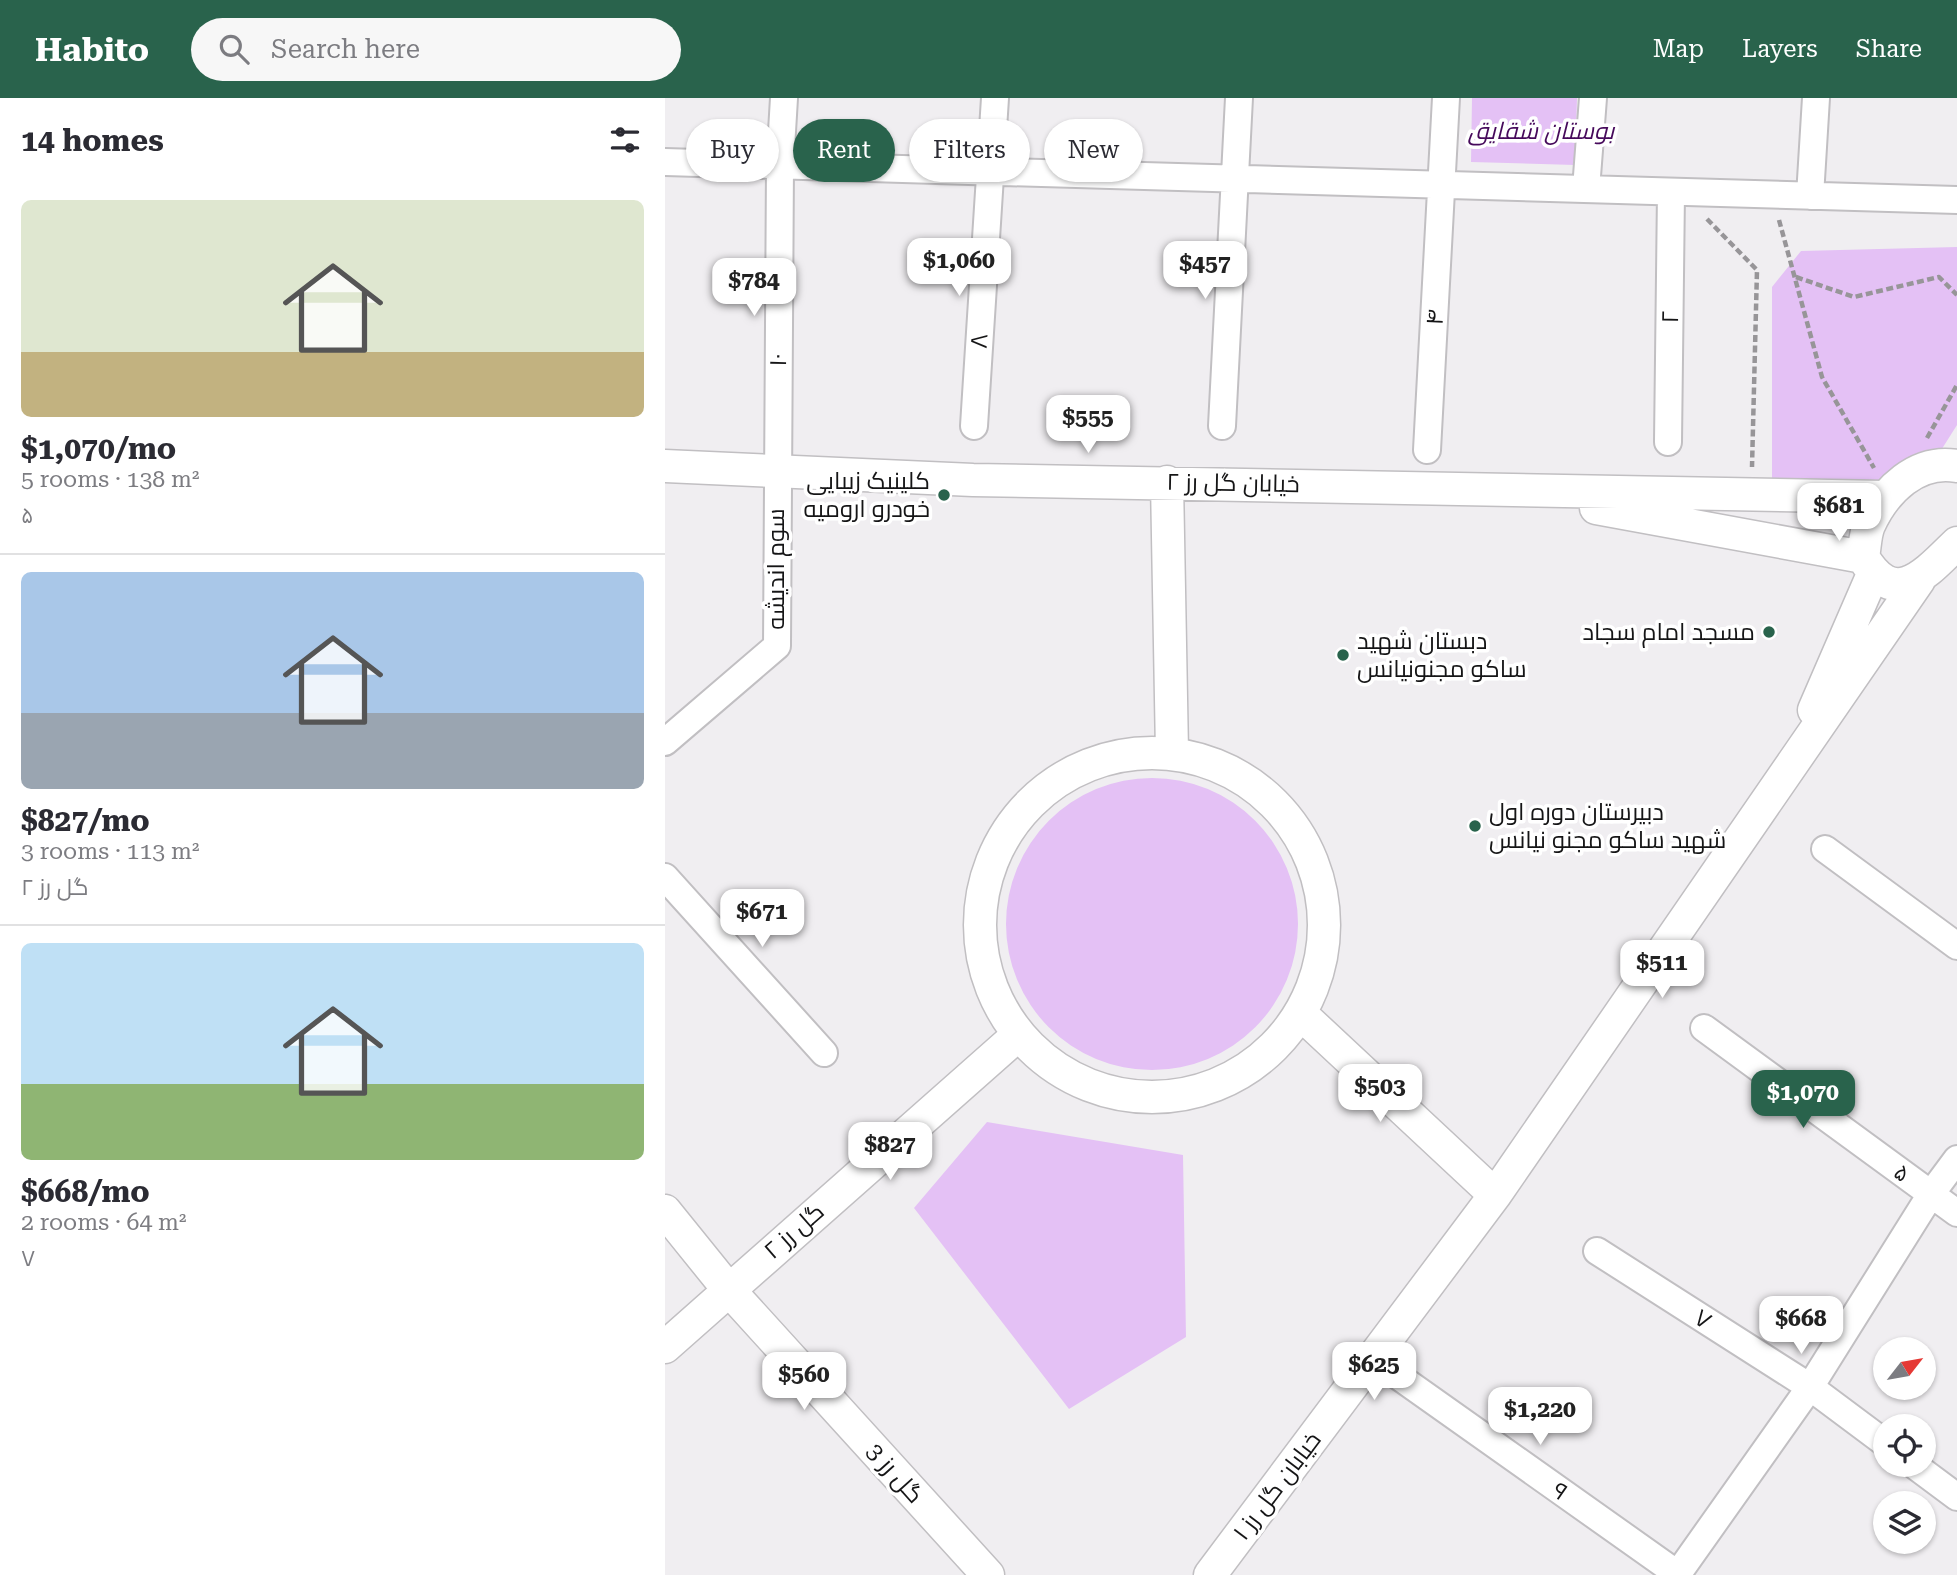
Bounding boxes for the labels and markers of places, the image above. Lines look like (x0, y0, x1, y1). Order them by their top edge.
pin: $1,060 (902, 238, 1016, 298)
pin: $457 (1164, 242, 1246, 301)
pin: $784 (713, 258, 795, 318)
pin: $555 (1047, 396, 1129, 455)
place label: کلینیک زیبایی خودرو ارومیه (804, 467, 930, 523)
pin: $681 (1798, 484, 1880, 543)
marker: کلینیک زیبایی خودرو ارومیه (936, 487, 952, 503)
place label: مسجد امام سجاد (1583, 618, 1755, 648)
marker: مسجد امام سجاد (1761, 624, 1777, 640)
place label: دبستان شهید ساکو مجنونیانس (1357, 627, 1527, 683)
marker: دبستان شهید ساکو مجنونیانس (1335, 647, 1351, 663)
place label: دبیرستان دوره اول شهید ساکو مجنو نیانس (1489, 798, 1726, 854)
marker: دبیرستان دوره اول شهید ساکو مجنو نیانس (1467, 818, 1483, 834)
pin: $671 (721, 890, 803, 949)
pin: $511 (1621, 940, 1703, 1000)
pin: $503 (1339, 1065, 1421, 1124)
pin: $1,070 (1746, 1070, 1860, 1130)
pin: $827 (849, 1122, 931, 1182)
pin: $668 (1760, 1296, 1842, 1356)
pin: $625 (1333, 1342, 1415, 1402)
pin: $560 (763, 1352, 845, 1412)
pin: $1,220 (1483, 1388, 1597, 1447)

